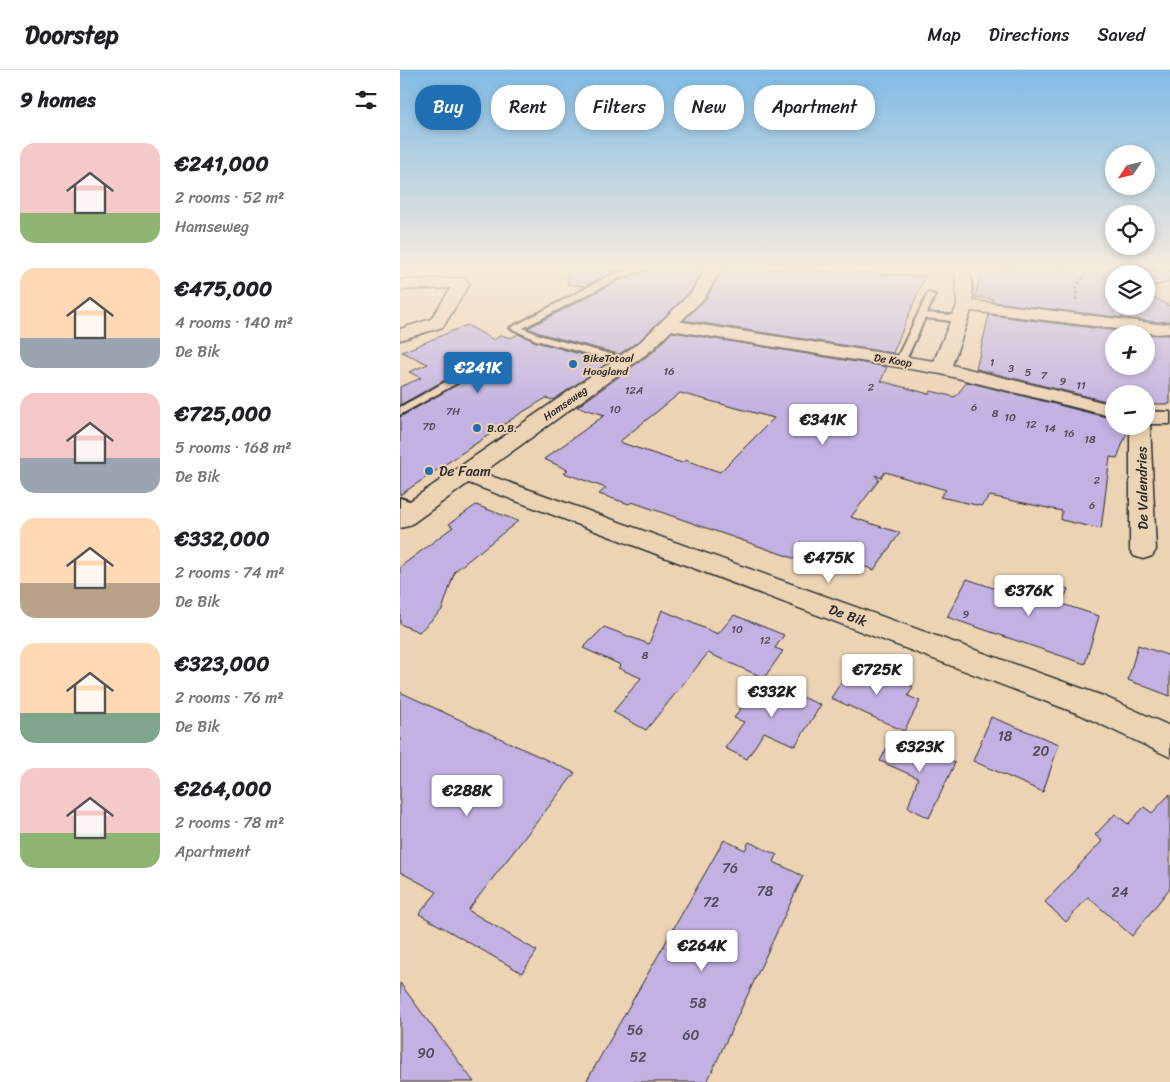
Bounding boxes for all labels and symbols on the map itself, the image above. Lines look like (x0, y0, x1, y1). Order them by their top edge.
north arrow (1105, 145, 1155, 195)
street label: De Koop (873, 348, 913, 373)
place label: BikeTotaal Hoogland (583, 349, 635, 381)
pin: €241K (443, 352, 513, 394)
house number: 1 (990, 353, 995, 372)
marker: BikeTotaal Hoogland (567, 358, 579, 370)
house number: 3 (1008, 359, 1014, 378)
house number: 16 (664, 362, 674, 381)
house number: 5 (1025, 363, 1032, 382)
house number: 7 (1041, 366, 1048, 385)
house number: 9 (1060, 372, 1067, 391)
house number: 11 (1076, 376, 1086, 395)
house number: 2 (868, 378, 875, 397)
street label: Hamseweg (539, 381, 592, 426)
house number: 12A (625, 381, 643, 400)
house number: 6 (971, 398, 977, 417)
house number: 10 (609, 400, 621, 419)
house number: 7H (446, 402, 460, 421)
pin: €341K (788, 404, 858, 446)
house number: 8 (992, 404, 999, 423)
house number: 10 (1004, 408, 1016, 427)
house number: 12 (1025, 415, 1037, 434)
house number: 7D (423, 417, 436, 436)
place label: B.O.B. (487, 419, 517, 438)
house number: 14 (1044, 419, 1056, 438)
marker: B.O.B. (471, 422, 483, 434)
house number: 16 (1064, 424, 1074, 443)
house number: 18 (1084, 430, 1096, 449)
street label: De Valendries (1129, 446, 1156, 530)
place label: De Faam (439, 459, 491, 484)
marker: De Faam (423, 465, 435, 477)
house number: 2 (1094, 471, 1101, 490)
house number: 6 (1089, 496, 1095, 515)
pin: €475K (794, 542, 864, 584)
pin: €376K (994, 574, 1064, 617)
street label: De Bik (825, 597, 871, 634)
house number: 9 (963, 605, 970, 624)
house number: 10 (731, 620, 743, 639)
house number: 12 (759, 631, 771, 650)
house number: 8 (642, 646, 649, 665)
pin: €725K (842, 654, 912, 696)
pin: €332K (737, 676, 807, 718)
house number: 18 (998, 724, 1013, 749)
pin: €323K (885, 730, 955, 773)
house number: 20 (1033, 739, 1050, 764)
pin: €288K (432, 774, 502, 817)
house number: 76 (722, 856, 738, 881)
house number: 78 (757, 879, 774, 904)
house number: 24 (1112, 880, 1129, 905)
house number: 72 (703, 890, 719, 915)
pin: €264K (667, 930, 737, 972)
house number: 58 (690, 991, 707, 1016)
house number: 56 (627, 1018, 643, 1043)
house number: 60 (683, 1023, 700, 1048)
house number: 90 (417, 1041, 435, 1066)
house number: 52 (630, 1045, 646, 1070)

